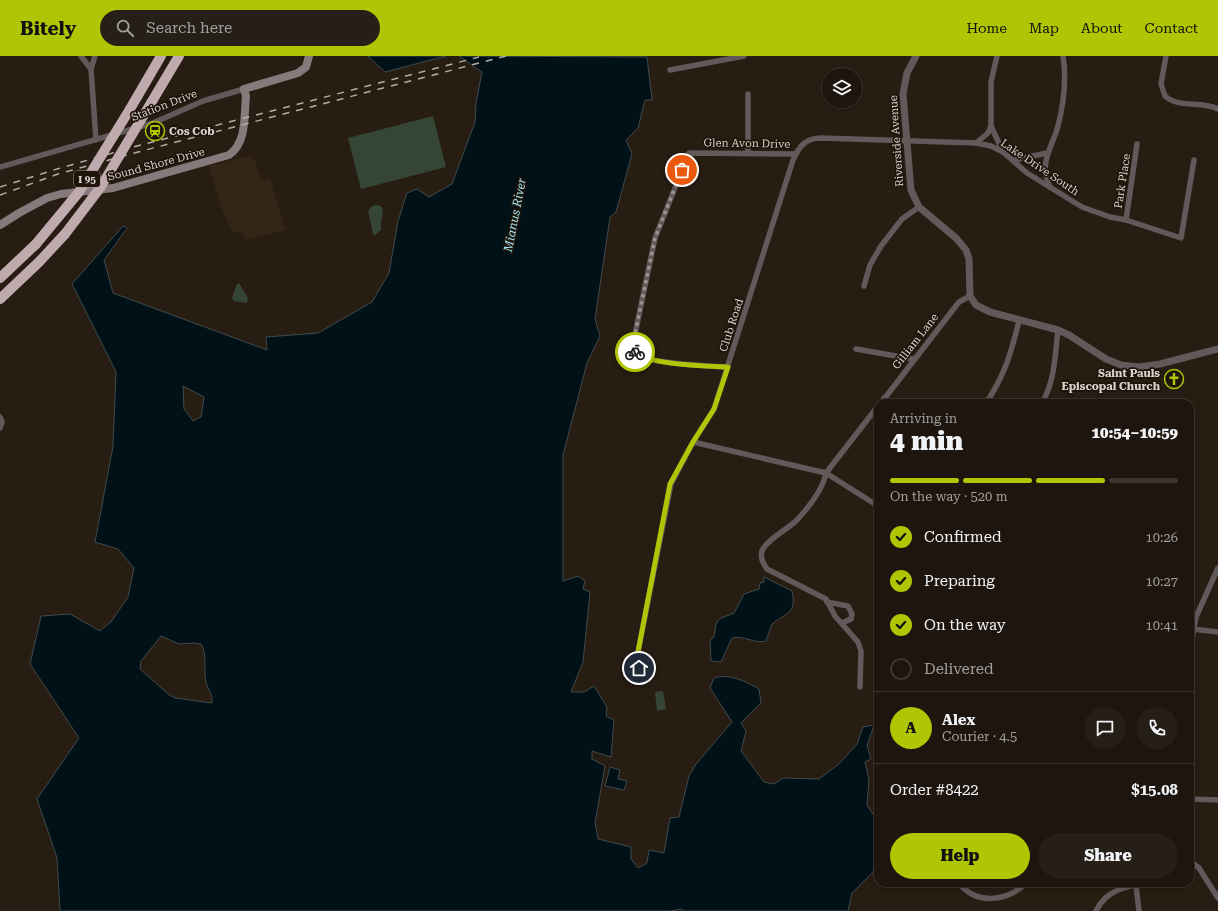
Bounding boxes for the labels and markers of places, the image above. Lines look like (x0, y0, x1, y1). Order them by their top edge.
station icon: Cos Cob (144, 120, 166, 142)
place label: Cos Cob (169, 125, 215, 138)
pin (665, 153, 699, 187)
place label: Saint Pauls Episcopal Church (1062, 367, 1161, 393)
church icon: Saint Pauls Episcopal Church (1163, 368, 1185, 390)
pin (622, 651, 656, 685)

